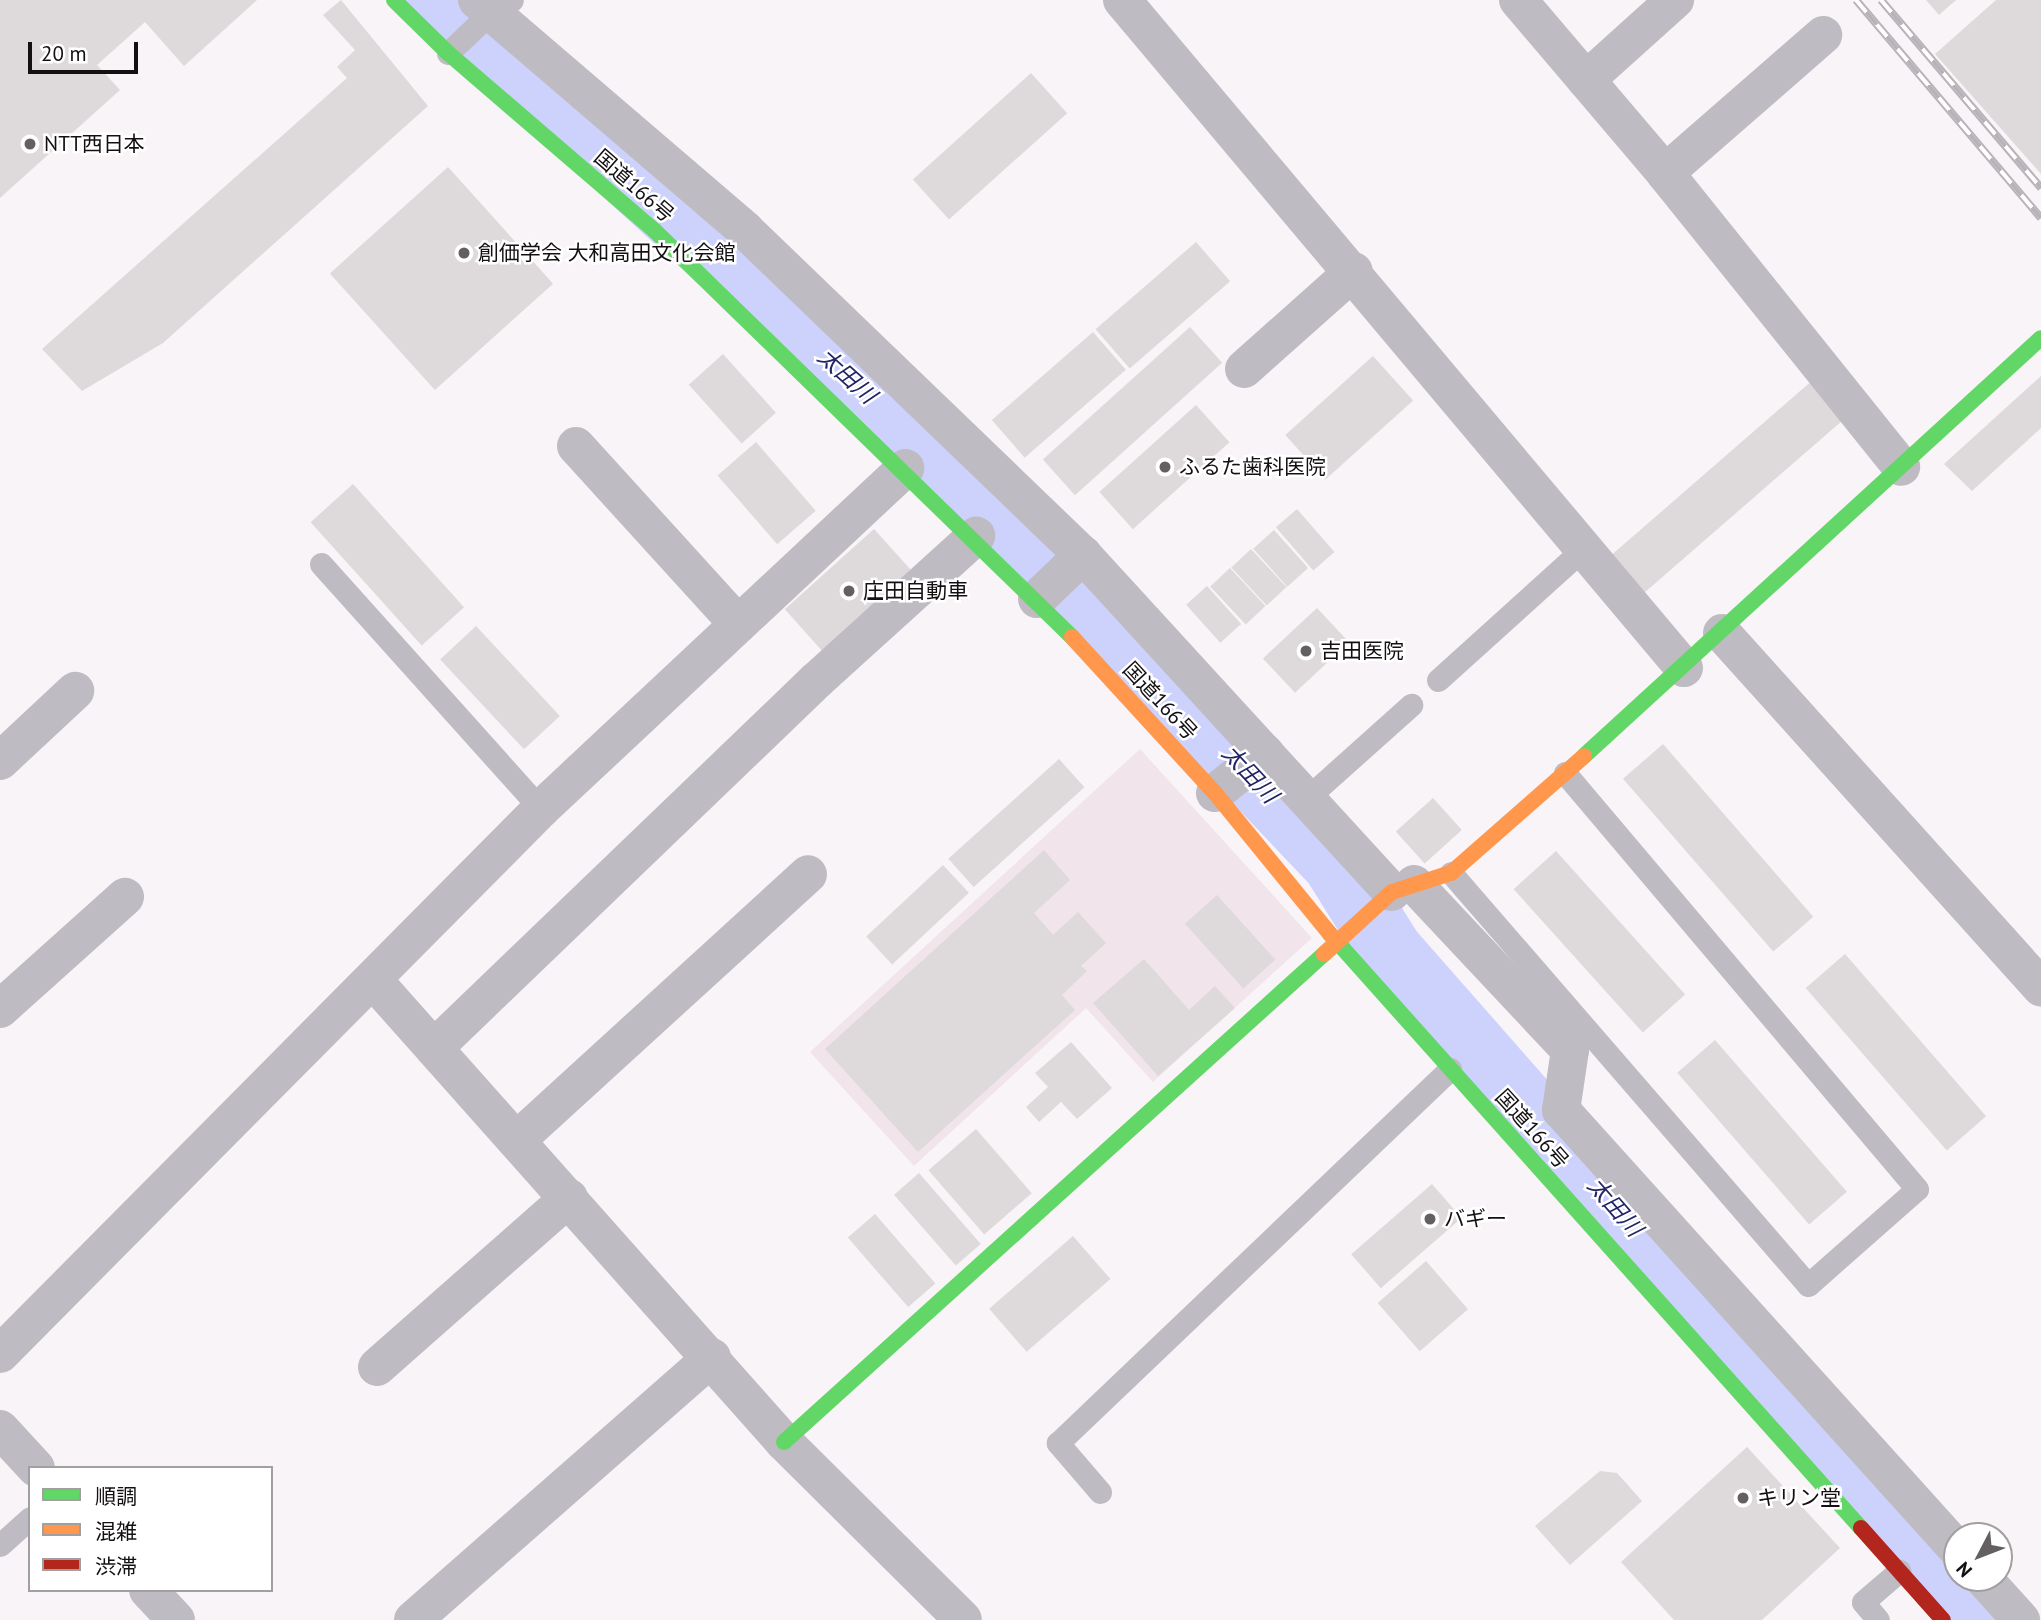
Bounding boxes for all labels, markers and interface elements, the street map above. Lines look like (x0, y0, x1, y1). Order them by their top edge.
scale bar (32, 28, 142, 72)
text: 20 m (41, 40, 87, 67)
place label: NTT西日本 (44, 131, 145, 157)
marker: NTT西日本 (22, 136, 38, 152)
street label: 国道166号 (589, 145, 679, 227)
place label: 創価学会 大和高田文化会館 (478, 240, 736, 266)
marker: 創価学会 大和高田文化会館 (456, 245, 472, 261)
water label: 太田川 (812, 343, 882, 409)
place label: ふるた歯科医院 (1179, 454, 1326, 480)
marker: ふるた歯科医院 (1157, 459, 1173, 475)
place label: 庄田自動車 (863, 578, 968, 604)
marker: 庄田自動車 (841, 583, 857, 599)
place label: 吉田医院 (1320, 638, 1404, 664)
marker: 吉田医院 (1298, 643, 1314, 659)
street label: 国道166号 (1118, 657, 1202, 745)
water label: 太田川 (1216, 739, 1284, 809)
street label: 国道166号 (1490, 1084, 1574, 1174)
water label: 太田川 (1582, 1172, 1648, 1242)
place label: バギー (1444, 1206, 1507, 1232)
marker: バギー (1422, 1211, 1438, 1227)
legend (28, 1466, 273, 1592)
text: 順調 (95, 1483, 137, 1510)
place label: キリン堂 (1757, 1485, 1841, 1511)
marker: キリン堂 (1735, 1490, 1751, 1506)
text: 混雑 (95, 1518, 137, 1545)
north arrow (1943, 1522, 2013, 1592)
text: 渋滞 (95, 1553, 137, 1580)
text: N (1951, 1557, 1977, 1582)

